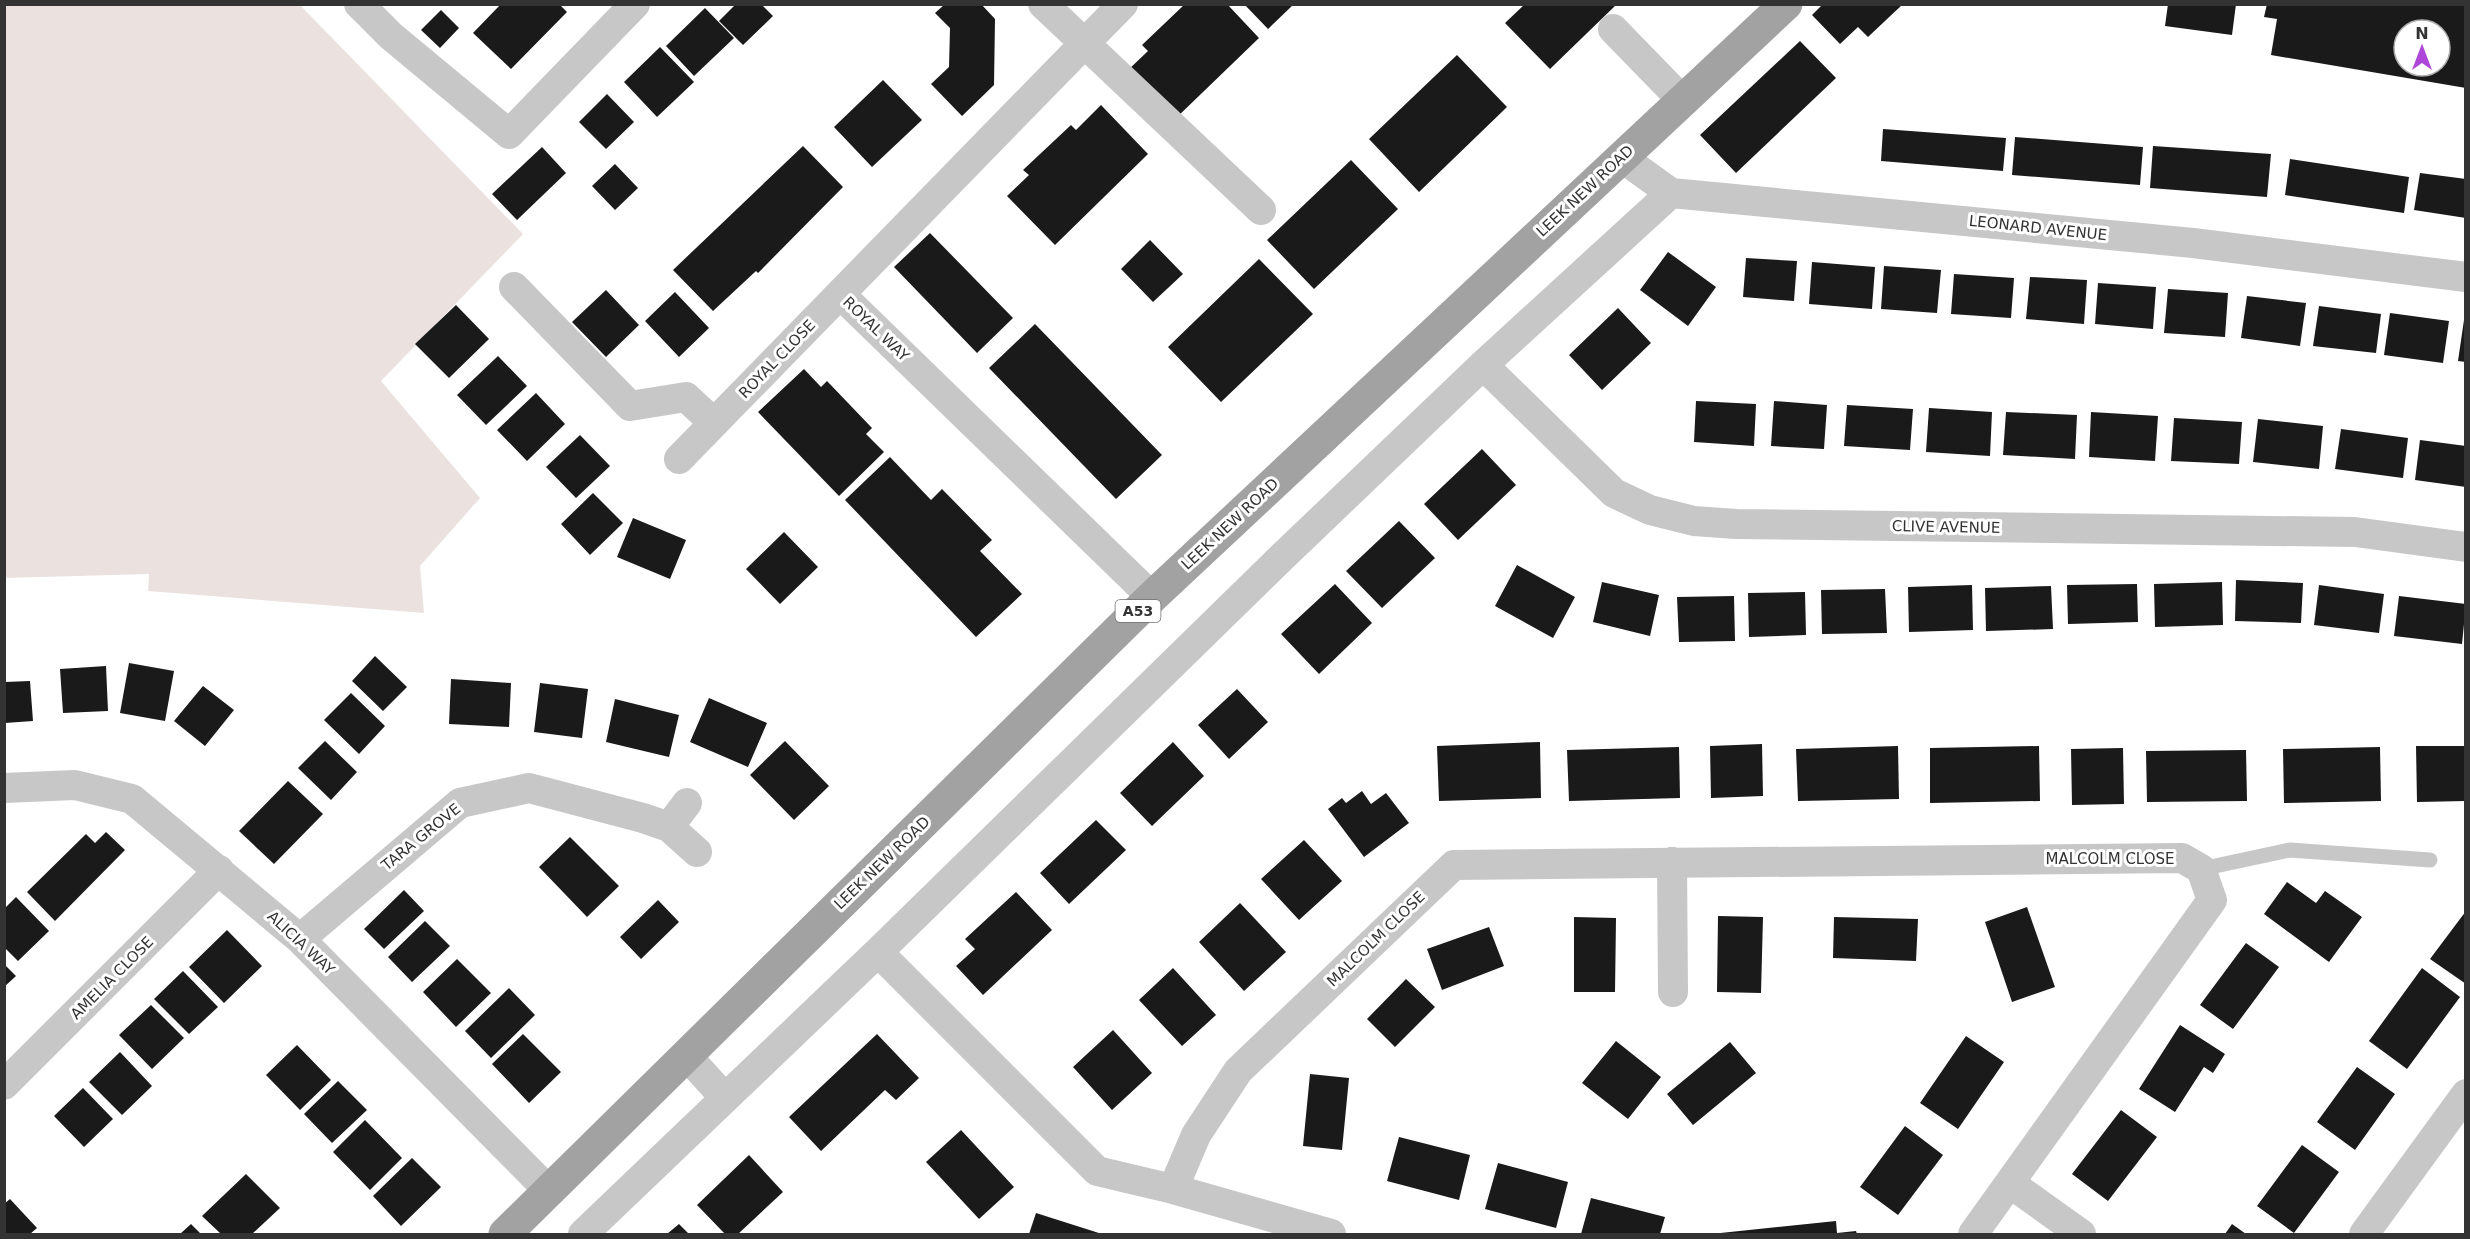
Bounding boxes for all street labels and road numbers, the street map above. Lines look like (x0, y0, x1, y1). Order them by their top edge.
street label: LEEK NEW ROAD (1533, 141, 1637, 241)
street label: LEONARD AVENUE (1968, 212, 2108, 244)
street label: ROYAL WAY (839, 293, 913, 366)
street label: ROYAL CLOSE (735, 316, 819, 402)
street label: LEEK NEW ROAD (1178, 474, 1282, 574)
street label: CLIVE AVENUE (1892, 517, 2000, 537)
road number: A53 (1116, 600, 1160, 622)
street label: TARA GROVE (377, 800, 464, 875)
street label: LEEK NEW ROAD (830, 813, 934, 913)
street label: MALCOLM CLOSE (2045, 850, 2175, 868)
street label: MALCOLM CLOSE (1323, 888, 1429, 990)
street label: ALICIA WAY (264, 907, 339, 979)
street label: AMELIA CLOSE (67, 933, 157, 1023)

